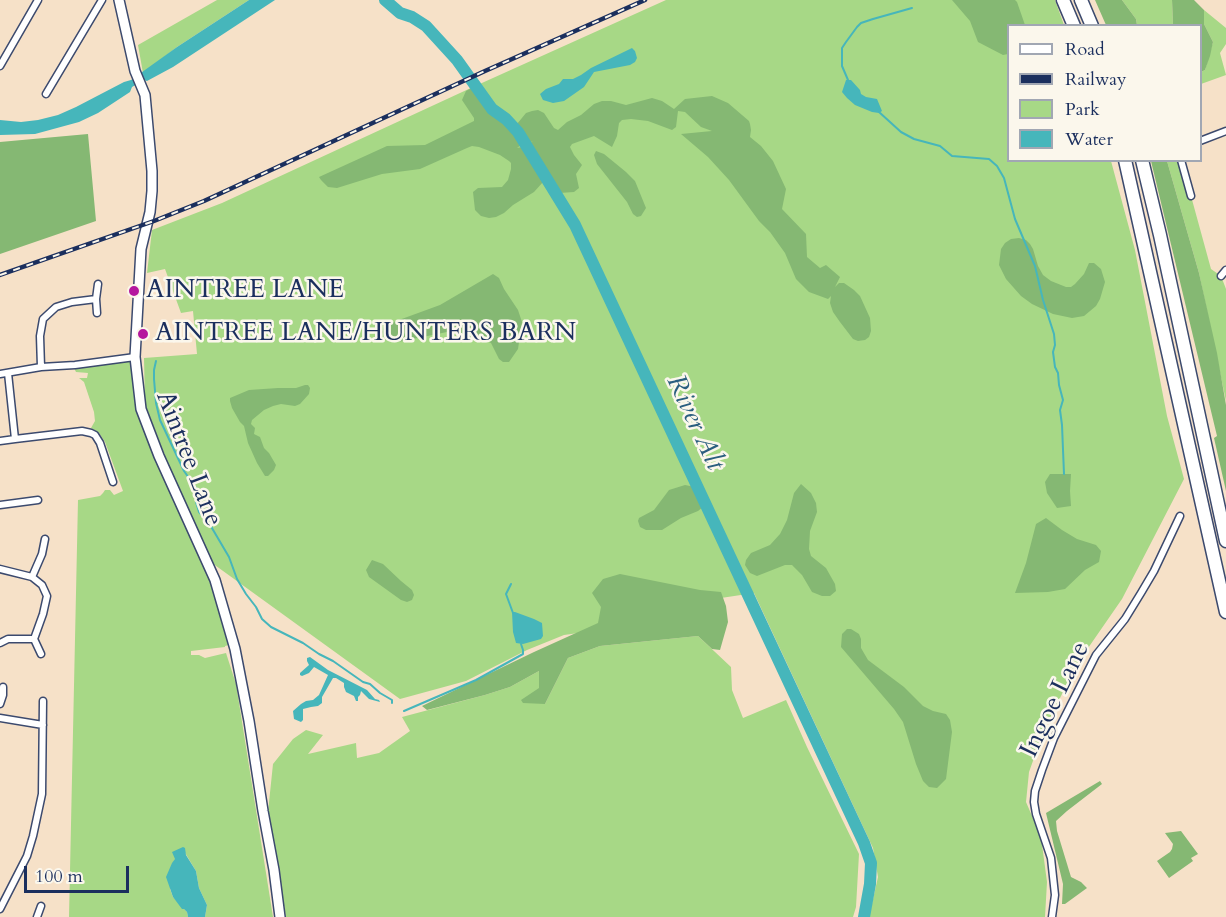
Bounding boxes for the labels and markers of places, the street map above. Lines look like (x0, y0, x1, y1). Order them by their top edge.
place label: AINTREE LANE (146, 275, 344, 307)
marker: AINTREE LANE (127, 284, 141, 298)
place label: AINTREE LANE/HUNTERS BARN (155, 318, 576, 350)
marker: AINTREE LANE/HUNTERS BARN (136, 327, 150, 341)

